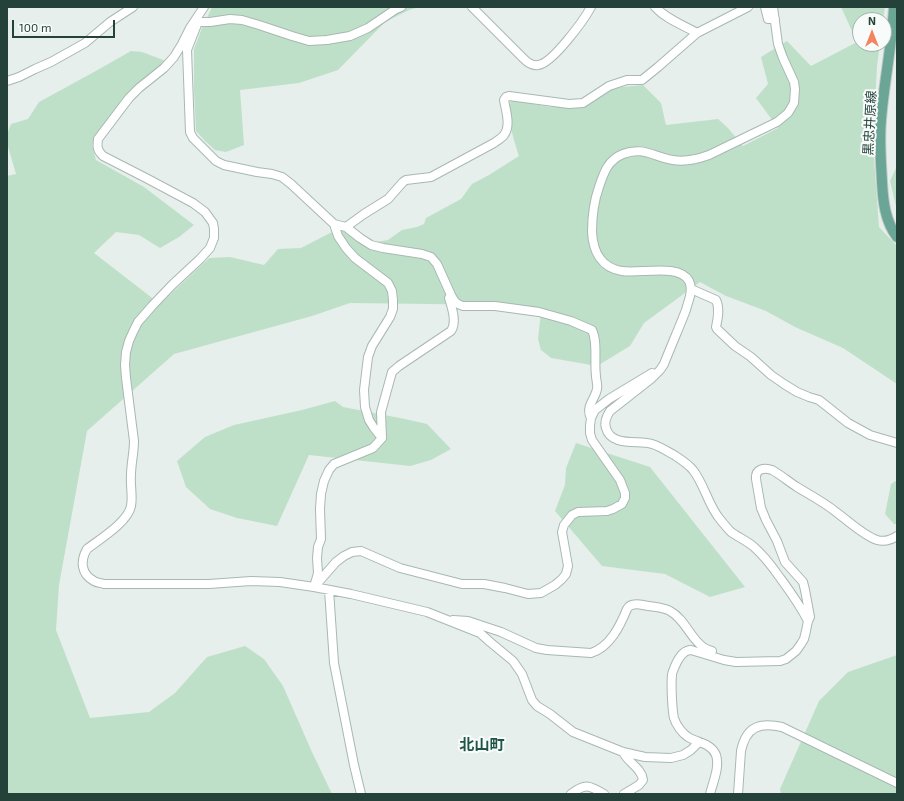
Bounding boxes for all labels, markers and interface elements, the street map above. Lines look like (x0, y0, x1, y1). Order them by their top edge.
scale bar (14, 12, 117, 38)
north arrow (852, 12, 892, 52)
text: N (868, 14, 876, 27)
text: 100 m (19, 20, 51, 34)
street label: 黒忠井原線 (861, 90, 879, 156)
district label: 北山町 (460, 736, 504, 754)

